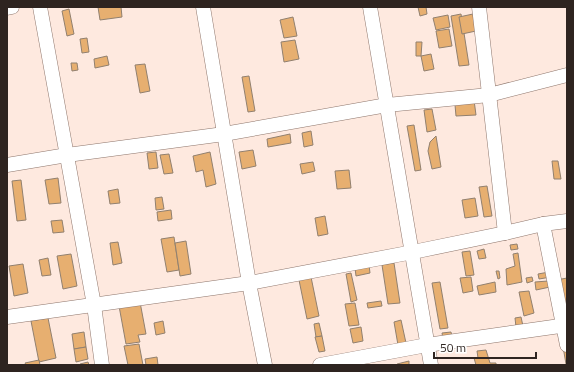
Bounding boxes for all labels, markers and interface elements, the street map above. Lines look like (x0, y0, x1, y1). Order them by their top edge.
scale bar (434, 334, 536, 360)
text: 50 m (440, 338, 466, 357)

